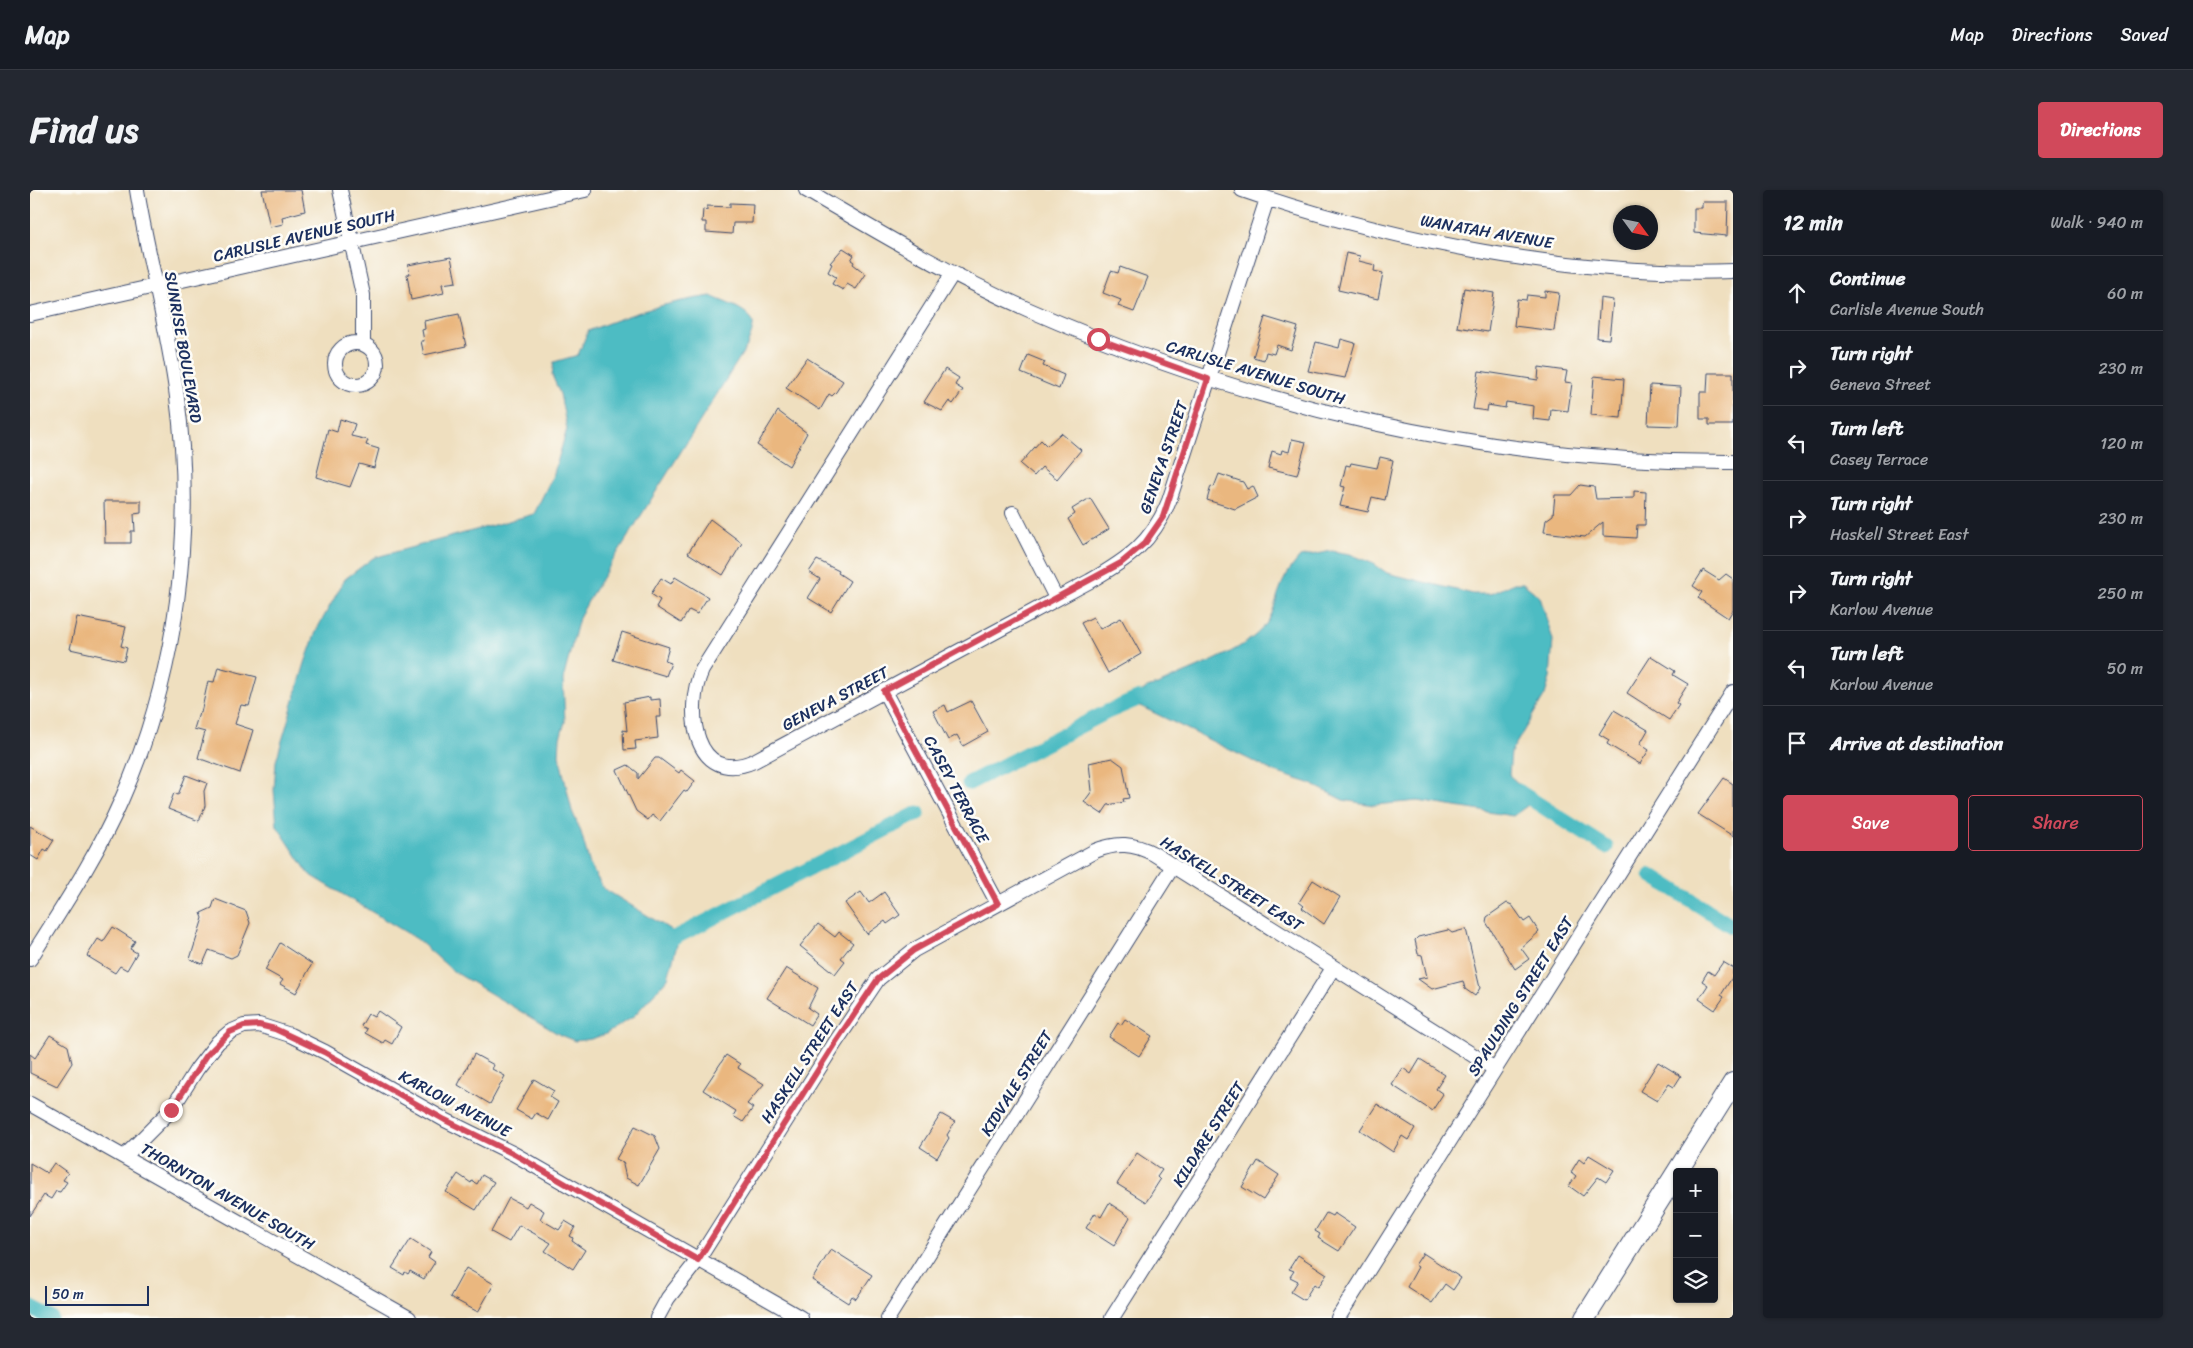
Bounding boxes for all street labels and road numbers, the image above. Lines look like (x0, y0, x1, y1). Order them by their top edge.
street label: CARLISLE AVENUE SOUTH (210, 200, 399, 271)
street label: WANATAH AVENUE (1418, 206, 1557, 258)
street label: SUNRISE BOULEVARD (156, 269, 211, 426)
street label: CARLISLE AVENUE SOUTH (1163, 331, 1350, 414)
street label: GENEVA STREET (1131, 396, 1197, 518)
street label: GENEVA STREET (776, 657, 895, 739)
street label: CASEY TERRACE (916, 730, 998, 849)
street label: HASKELL STREET EAST (1154, 828, 1310, 940)
street label: SPAULDING STREET EAST (1459, 910, 1582, 1082)
street label: HASKELL STREET EAST (753, 974, 867, 1129)
street label: KIDVALE STREET (972, 1023, 1061, 1142)
street label: KARLOW AVENUE (393, 1062, 517, 1146)
street label: KILDARE STREET (1164, 1074, 1253, 1193)
street label: THORNTON AVENUE SOUTH (135, 1134, 321, 1259)

